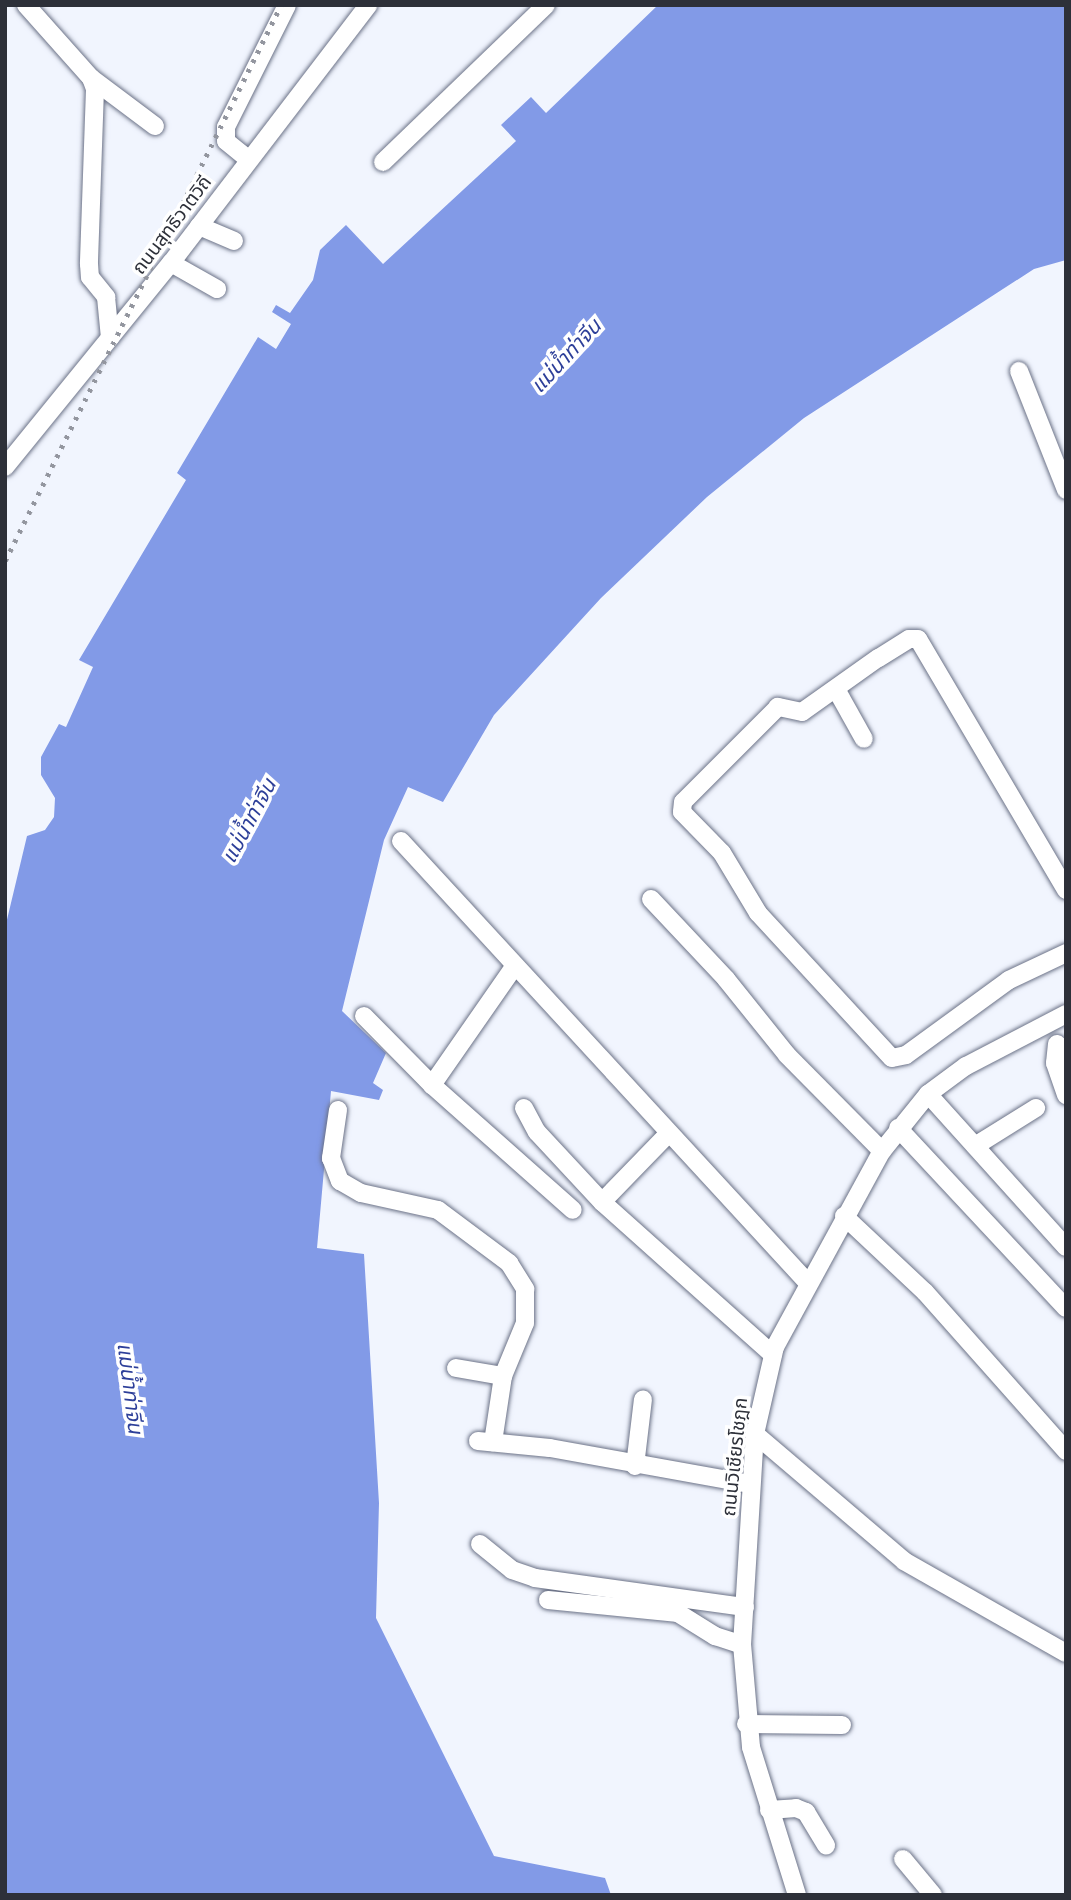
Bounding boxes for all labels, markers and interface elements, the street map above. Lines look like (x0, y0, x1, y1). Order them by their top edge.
street label: ถนนสุทธิวาตวิถี (128, 171, 216, 279)
water label: แม่น้ำท่าจีน (526, 314, 606, 398)
water label: แม่น้ำท่าจีน (216, 775, 282, 867)
water label: แม่น้ำท่าจีน (112, 1341, 148, 1435)
street label: ถนนวิเชียรโชฎก (717, 1396, 753, 1518)

